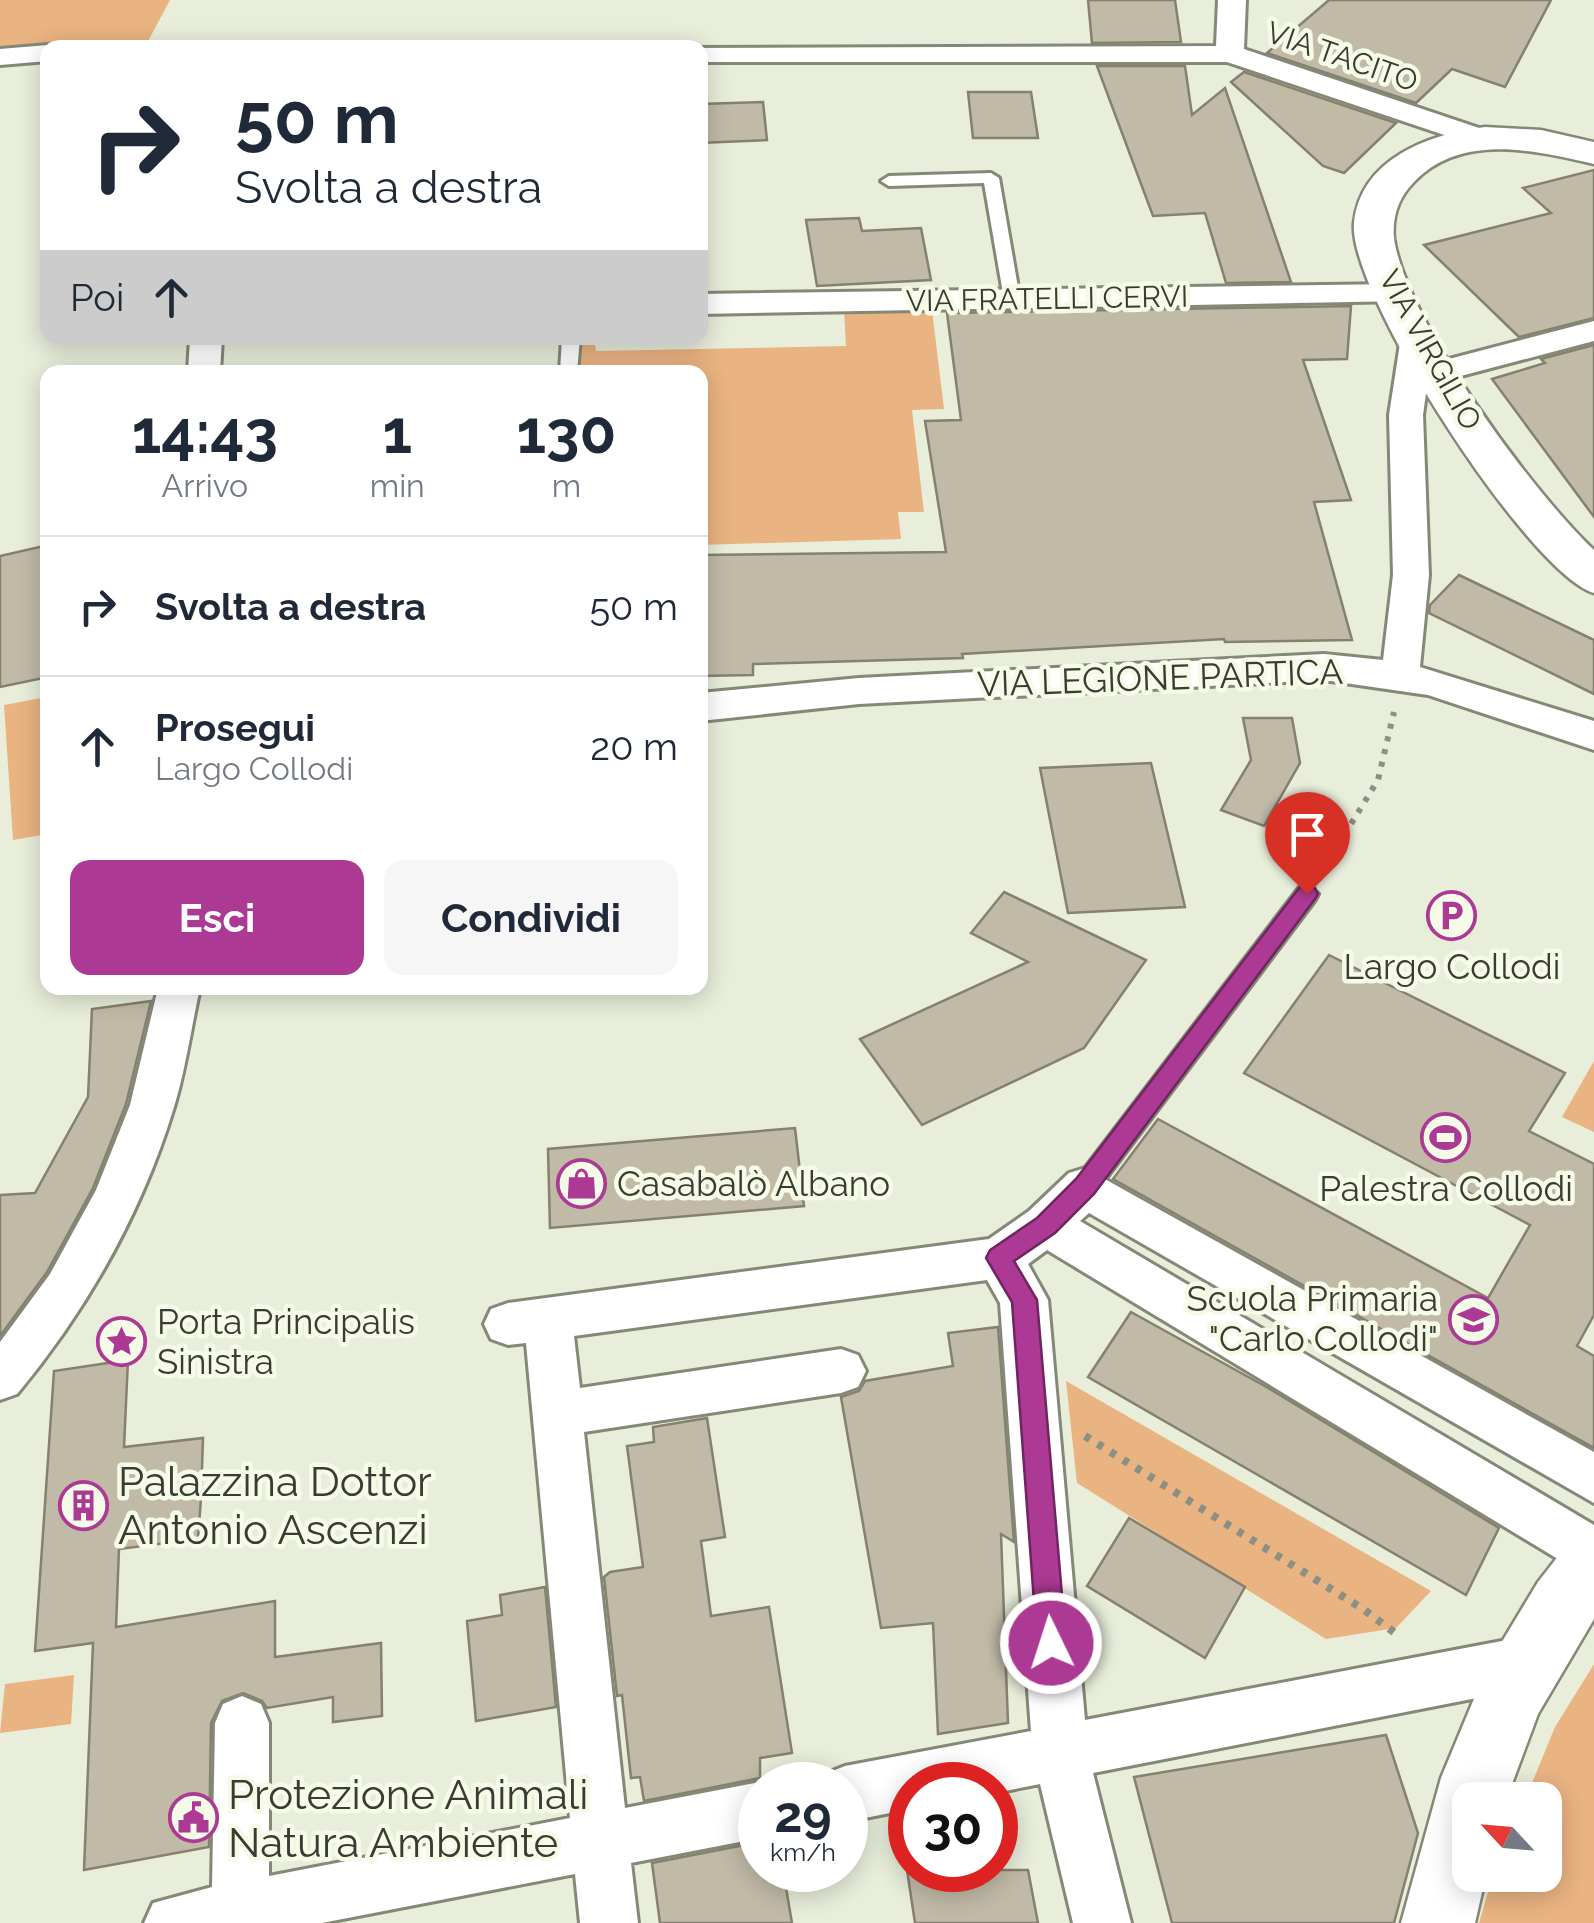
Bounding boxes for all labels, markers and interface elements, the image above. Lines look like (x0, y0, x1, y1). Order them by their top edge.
street label: VIA TACITO (1262, 14, 1422, 99)
text: 50 m (235, 77, 399, 159)
icon: right (70, 80, 200, 210)
text: Svolta a destra (235, 161, 542, 214)
street label: VIA VIRGILIO (1372, 264, 1489, 436)
icon: ahead (144, 270, 199, 325)
text: Poi (70, 275, 124, 320)
street label: VIA FRATELLI CERVI (905, 279, 1189, 318)
text: 14:43 (132, 397, 278, 467)
text: 1 (382, 397, 412, 467)
text: 130 (516, 397, 616, 467)
text: Arrivo (162, 467, 248, 504)
text: min (370, 467, 425, 504)
text: m (552, 467, 581, 504)
icon: right (70, 579, 125, 634)
text: Svolta a destra (155, 584, 426, 629)
text: 50 m (589, 584, 678, 629)
street label: VIA LEGIONE PARTICA (976, 651, 1344, 704)
text: Prosegui (155, 705, 315, 750)
icon: ahead (70, 719, 125, 774)
text: 20 m (590, 724, 678, 769)
text: Largo Collodi (155, 750, 353, 787)
pin (1265, 792, 1350, 895)
icon: arrive (1280, 807, 1335, 862)
button: Esci (70, 860, 364, 975)
button: Condividi (384, 860, 678, 975)
parking icon: Largo Collodi (1426, 889, 1478, 941)
place label: Largo Collodi (1344, 946, 1560, 987)
sports icon: Palestra Collodi (1420, 1111, 1472, 1163)
shop icon: Casabalò Albano (556, 1158, 608, 1210)
place label: Casabalò Albano (617, 1163, 890, 1204)
place label: Palestra Collodi (1319, 1168, 1573, 1209)
place label: Scuola Primaria "Carlo Collodi" (1186, 1278, 1438, 1359)
school or university icon: Scuola Primaria "Carlo Collodi" (1447, 1293, 1499, 1345)
place label: Porta Principalis Sinistra (157, 1301, 415, 1382)
place icon: Porta Principalis Sinistra (96, 1316, 148, 1368)
place label: Palazzina Dottor Antonio Ascenzi (118, 1457, 432, 1554)
building icon: Palazzina Dottor Antonio Ascenzi (57, 1479, 109, 1531)
position arrow (999, 1591, 1103, 1695)
speed limit sign: 30 (888, 1762, 1018, 1892)
place label: Protezione Animali Natura Ambiente (228, 1770, 588, 1867)
north arrow (1452, 1782, 1562, 1892)
map controls (1452, 1782, 1562, 1892)
text: 29 (774, 1785, 832, 1844)
public building icon: Protezione Animali Natura Ambiente (167, 1792, 219, 1844)
text: km/h (770, 1837, 836, 1867)

